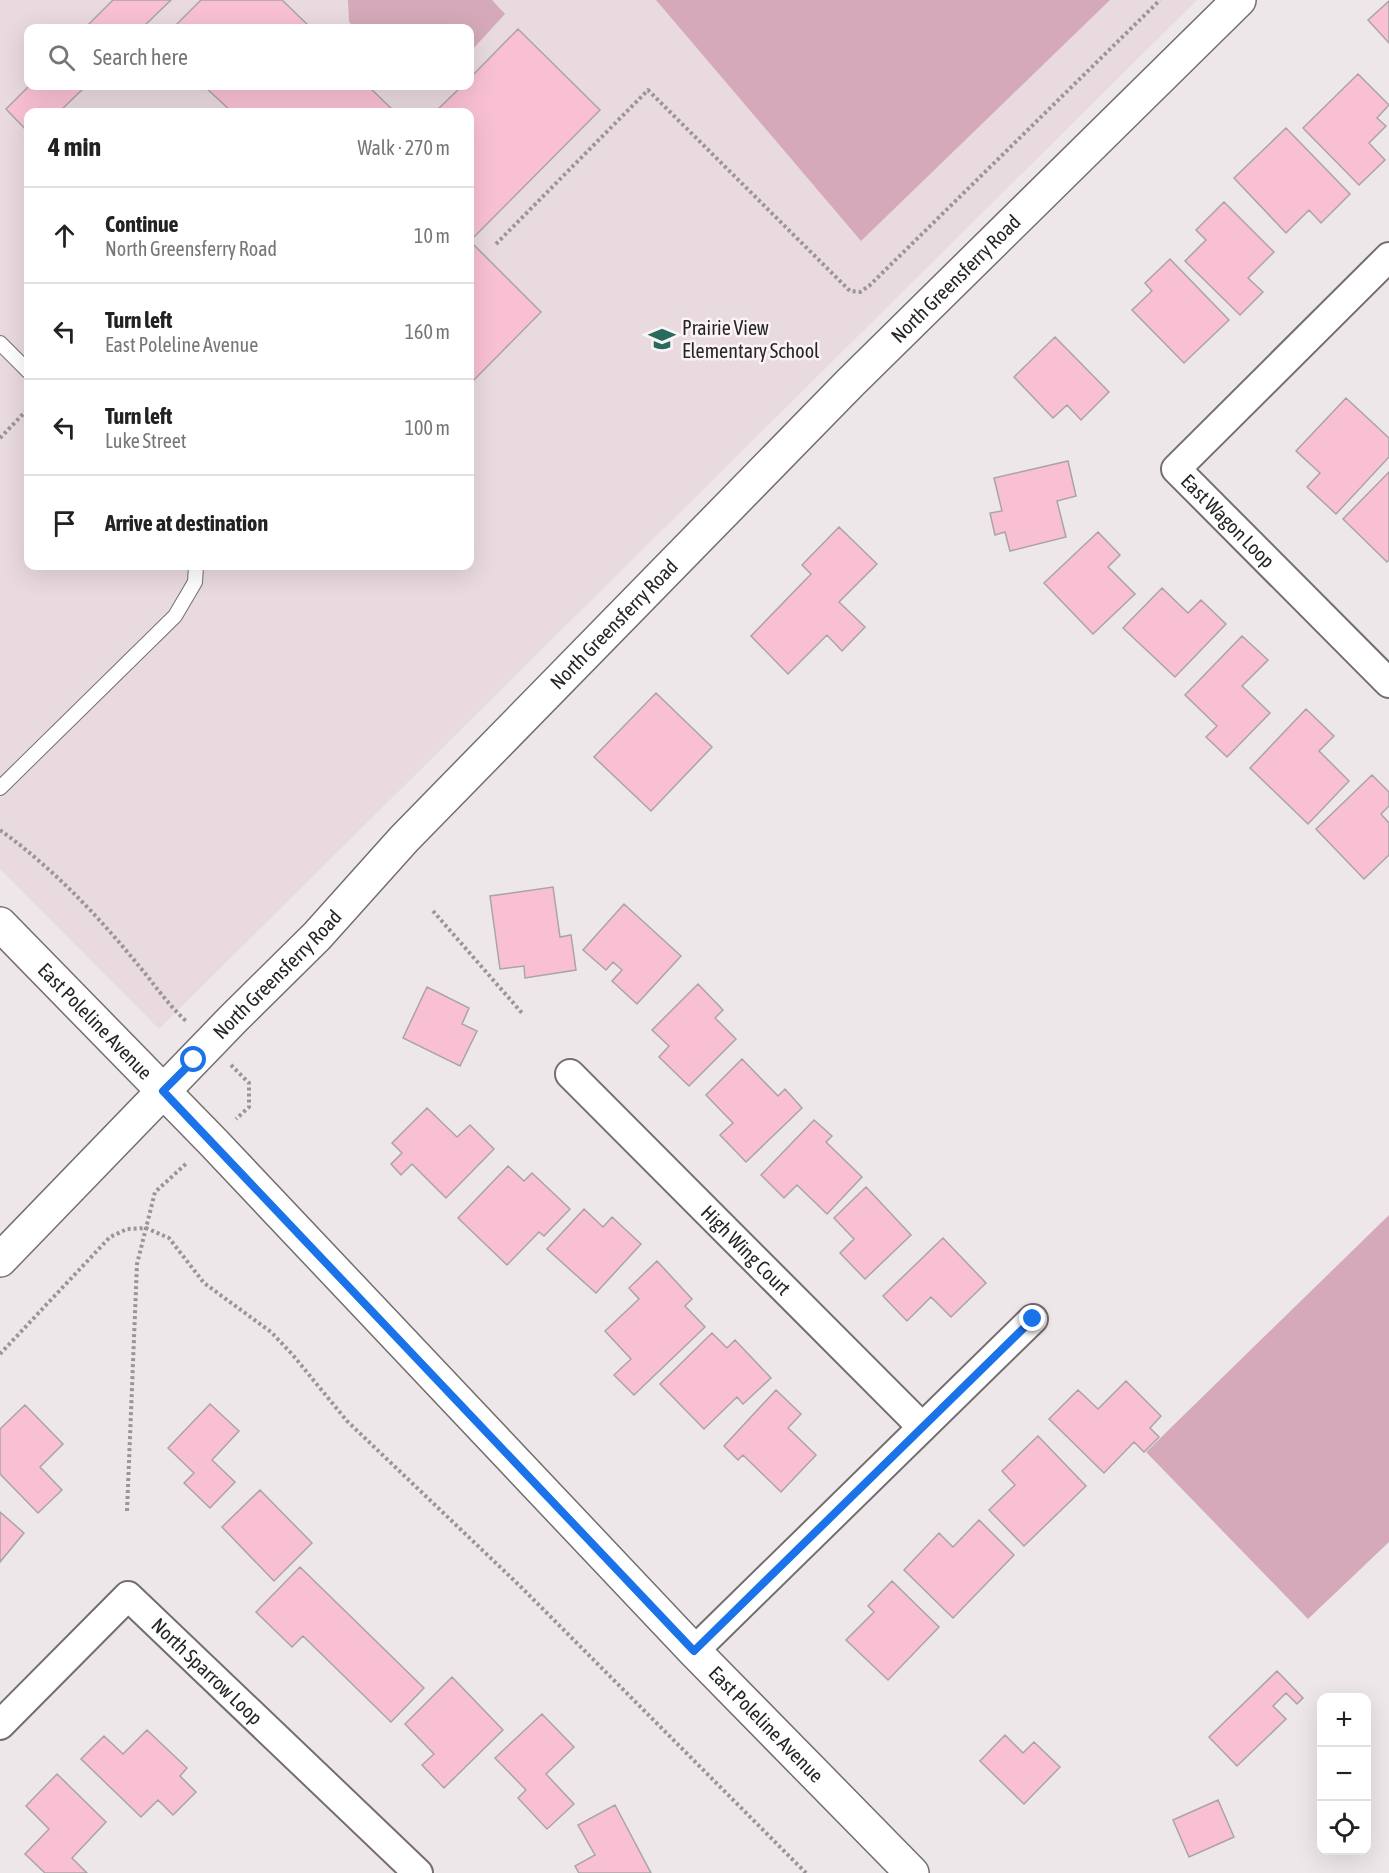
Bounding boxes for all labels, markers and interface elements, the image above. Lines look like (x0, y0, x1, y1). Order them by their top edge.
search box (24, 24, 474, 90)
icon: search (45, 41, 78, 74)
text: Search here (93, 44, 188, 70)
text: 4 min (48, 132, 101, 162)
text: Walk · 270 m (358, 136, 450, 159)
street label: North Greensferry Road (886, 210, 1025, 347)
text: Continue (105, 211, 179, 237)
icon: ahead (48, 219, 81, 252)
text: 10 m (414, 224, 450, 247)
text: North Greensferry Road (105, 237, 277, 260)
text: Turn left (105, 307, 172, 333)
icon: left (48, 315, 81, 348)
place label: Prairie View Elementary School (682, 316, 820, 362)
text: 160 m (405, 320, 450, 343)
school or university icon: Prairie View Elementary School (647, 324, 677, 354)
text: East Poleline Avenue (105, 333, 258, 356)
text: Turn left (105, 403, 172, 429)
icon: left (48, 411, 81, 444)
text: 100 m (405, 416, 450, 439)
text: Luke Street (105, 429, 187, 452)
street label: East Wagon Loop (1177, 469, 1280, 572)
icon: arrive (48, 507, 81, 540)
text: Arrive at destination (105, 510, 268, 536)
street label: North Greensferry Road (545, 554, 682, 693)
street label: North Greensferry Road (208, 905, 346, 1043)
street label: East Poleline Avenue (34, 958, 157, 1084)
route start (180, 1046, 206, 1072)
street label: High Wing Court (697, 1200, 796, 1300)
route end (1019, 1305, 1045, 1331)
street label: North Sparrow Loop (147, 1613, 267, 1729)
street label: East Poleline Avenue (704, 1661, 828, 1787)
map controls (1317, 1693, 1371, 1855)
button: + (1317, 1693, 1371, 1747)
button: − (1317, 1747, 1371, 1801)
button: locate (1317, 1801, 1371, 1855)

